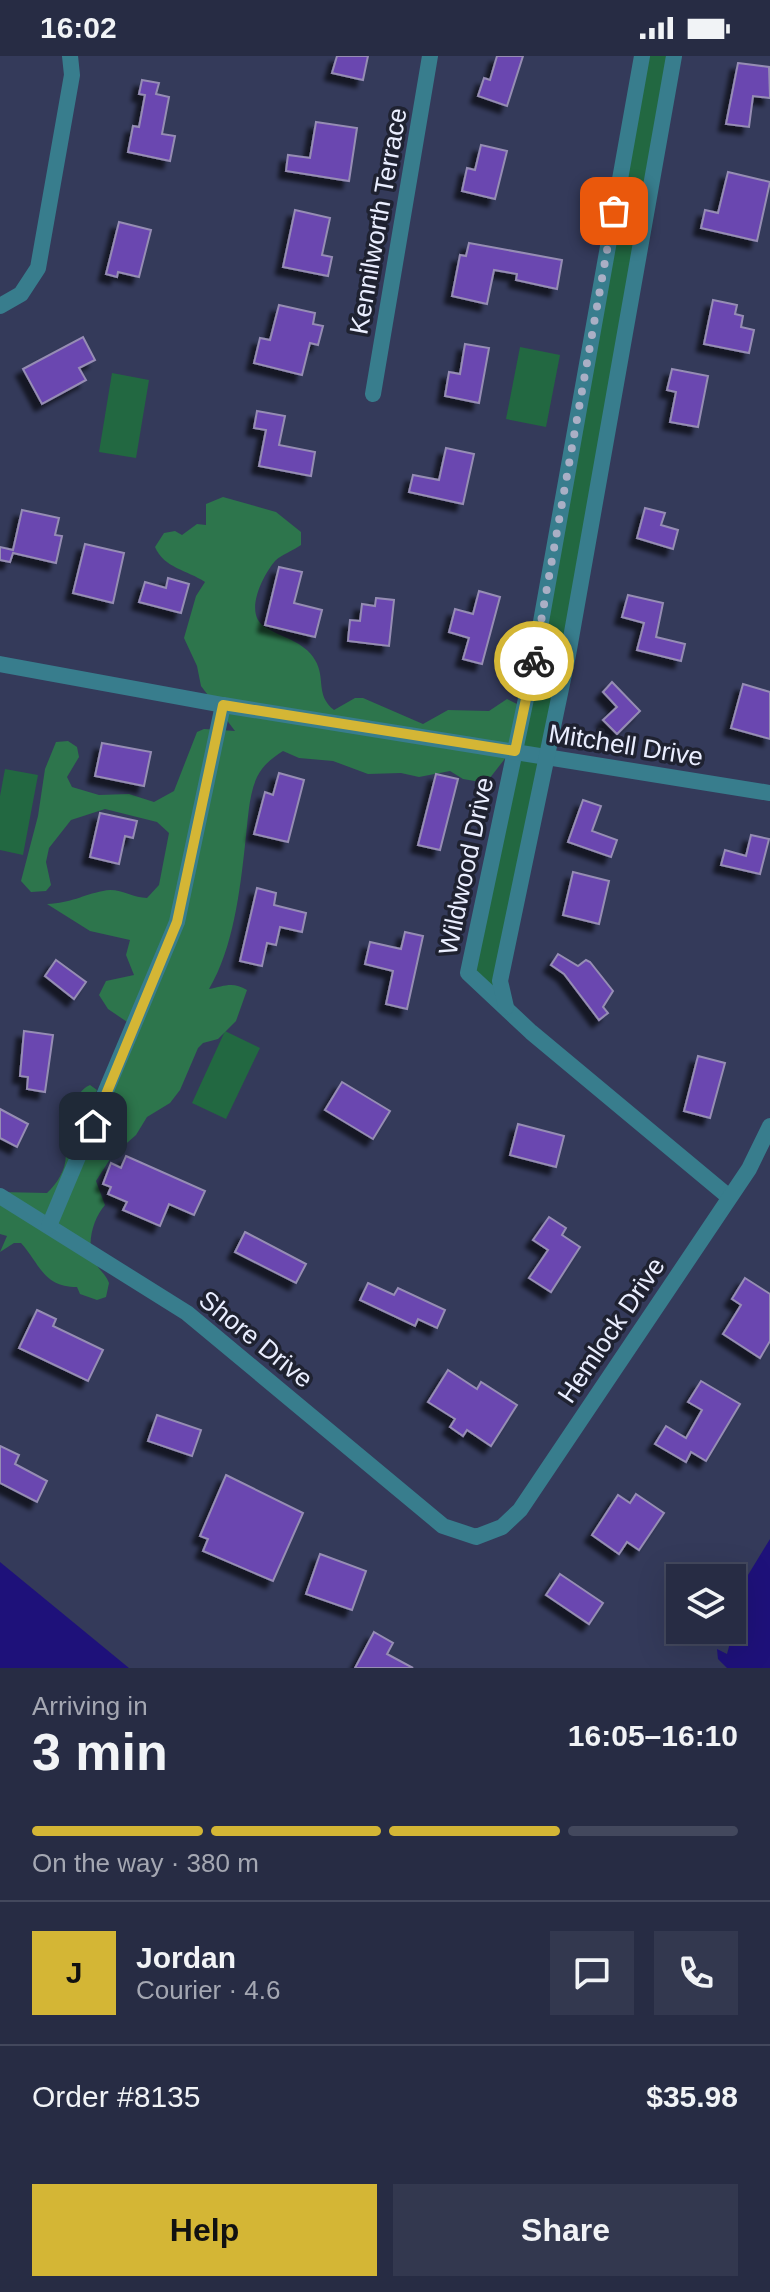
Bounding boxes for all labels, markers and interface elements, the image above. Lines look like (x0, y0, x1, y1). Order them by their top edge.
text: 16:02 (40, 11, 117, 44)
street label: Kennilworth Terrace (343, 105, 413, 337)
pin (580, 177, 648, 245)
icon: bag (592, 189, 636, 233)
courier (494, 621, 574, 701)
icon: bike (512, 639, 556, 683)
street label: Mitchell Drive (547, 718, 705, 772)
street label: Wildwood Drive (433, 775, 499, 957)
pin (59, 1092, 127, 1160)
icon: home (71, 1104, 115, 1148)
street label: Hemlock Drive (551, 1252, 671, 1408)
street label: Shore Drive (193, 1284, 319, 1394)
map controls (666, 1564, 746, 1644)
button: layers (666, 1564, 746, 1644)
text: Arriving in (32, 1691, 148, 1721)
text: 16:05–16:10 (568, 1719, 738, 1752)
text: 3 min (32, 1723, 168, 1781)
text: On the way · 380 m (32, 1848, 259, 1878)
button: chat (550, 1931, 634, 2015)
button: phone (654, 1931, 738, 2015)
text: Jordan (136, 1941, 236, 1974)
text: J (66, 1956, 82, 1989)
text: Courier · 4.6 (136, 1975, 281, 2005)
text: Order #8135 (32, 2080, 200, 2113)
text: $35.98 (646, 2080, 738, 2113)
button: Help (32, 2184, 377, 2276)
button: Share (393, 2184, 738, 2276)

